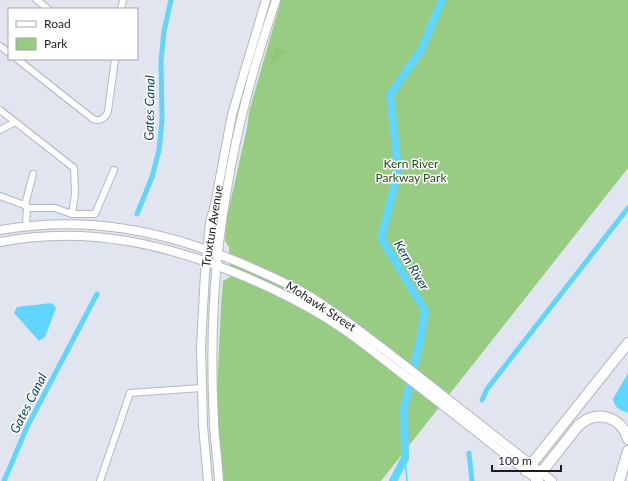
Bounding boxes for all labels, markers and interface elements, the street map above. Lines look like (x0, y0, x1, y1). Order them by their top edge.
legend (8, 8, 138, 60)
text: Road (44, 16, 71, 31)
text: Park (44, 36, 68, 51)
water label: Gates Canal (140, 75, 158, 141)
park label: Kern River Parkway Park (375, 156, 447, 185)
street label: Truxtun Avenue (198, 184, 226, 268)
water label: Kern River (391, 237, 433, 293)
street label: Mohawk Street (283, 278, 359, 335)
water label: Gates Canal (6, 370, 50, 436)
scale bar (492, 447, 561, 473)
text: 100 m (498, 453, 532, 468)

